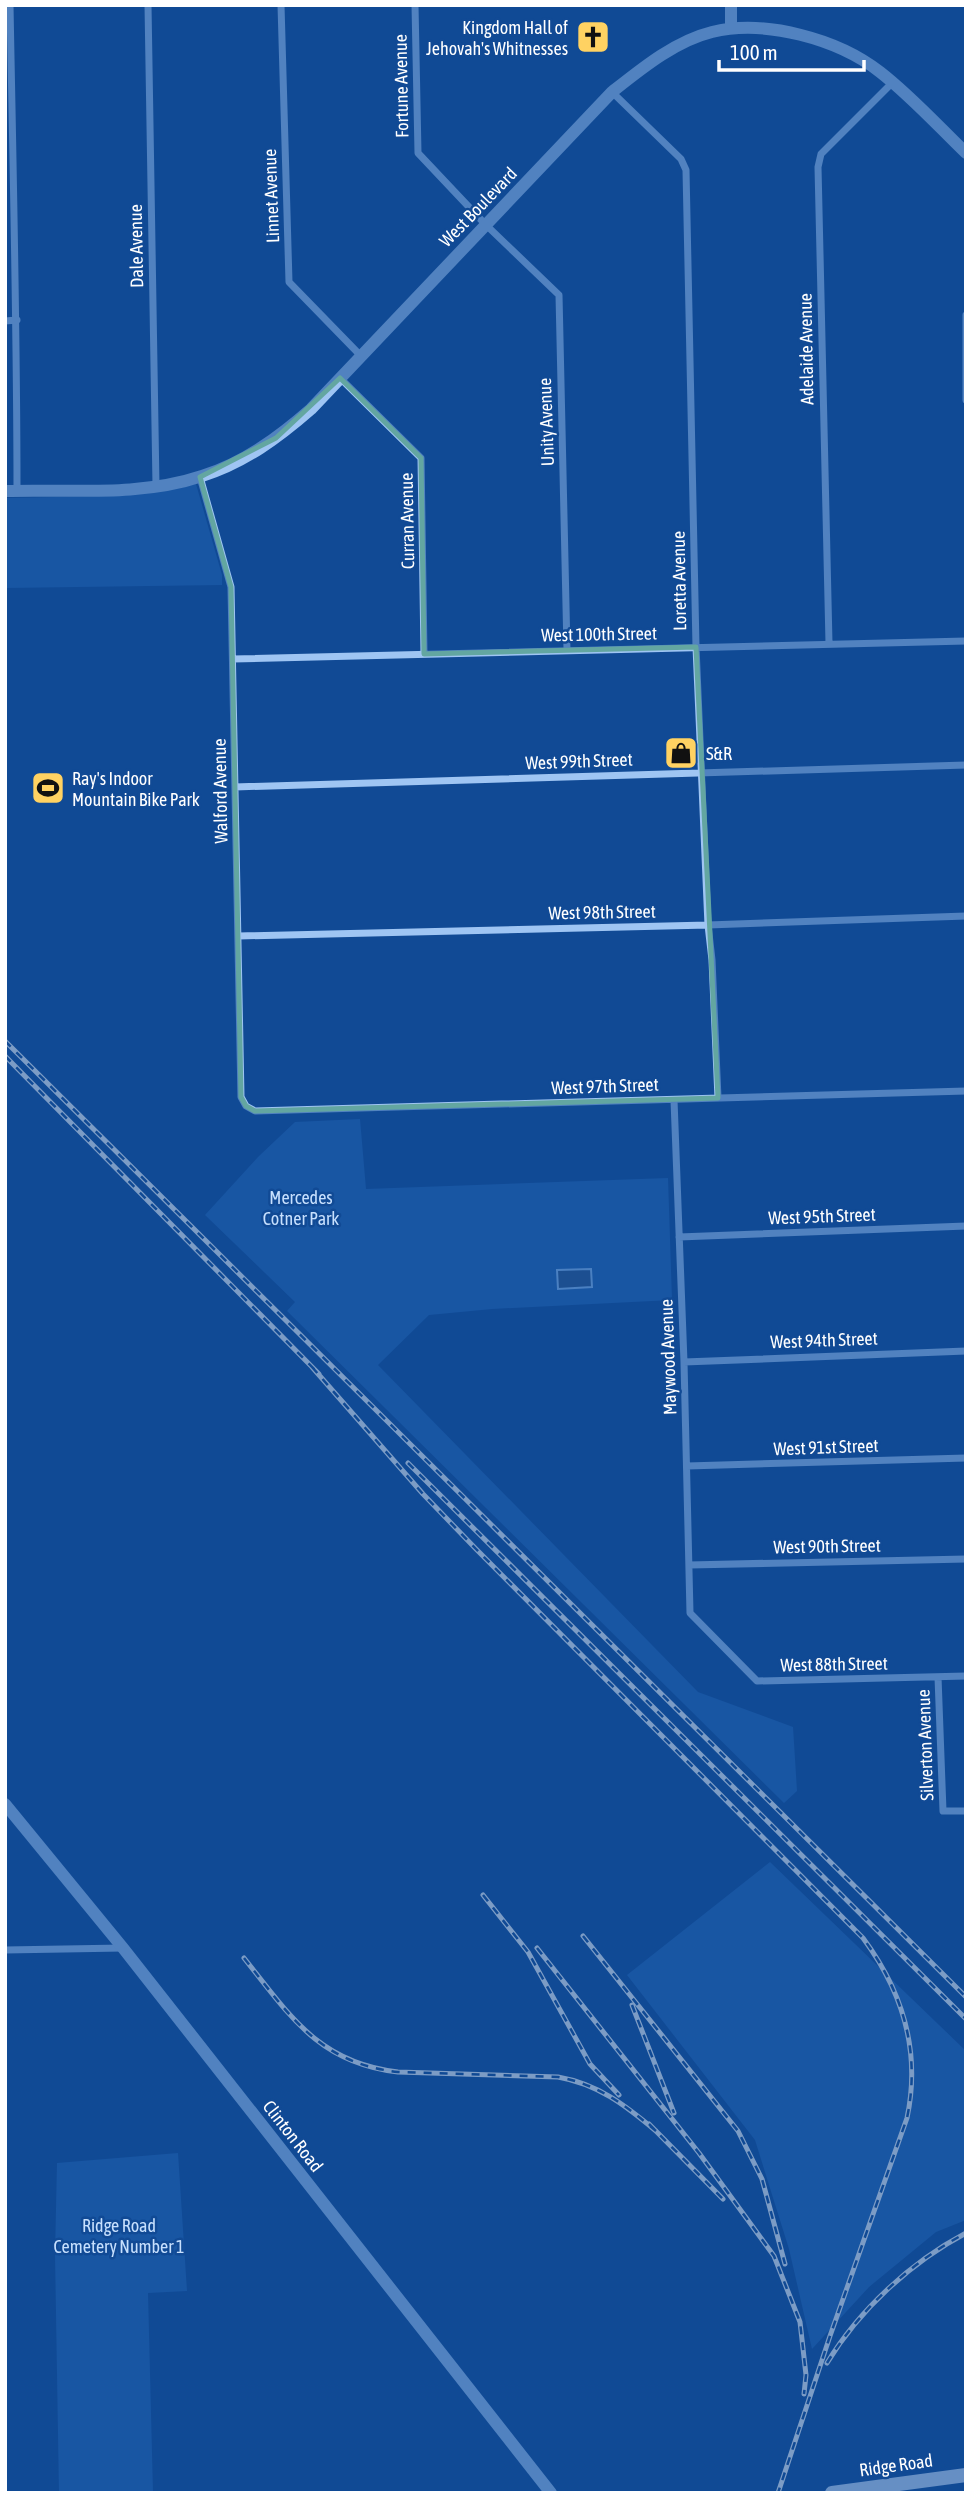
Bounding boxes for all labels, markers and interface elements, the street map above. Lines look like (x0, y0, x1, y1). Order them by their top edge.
place label: Kingdom Hall of Jehovah's Whitnesses (426, 17, 568, 59)
church icon: Kingdom Hall of Jehovah's Whitnesses (574, 18, 612, 56)
scale bar (719, 28, 864, 72)
street label: Fortune Avenue (390, 34, 412, 138)
text: 100 m (730, 40, 778, 64)
street label: Linnet Avenue (259, 149, 283, 243)
street label: West Boulevard (435, 163, 521, 251)
street label: Dale Avenue (125, 204, 147, 288)
street label: Adelaide Avenue (795, 293, 817, 405)
street label: Unity Avenue (534, 377, 558, 467)
street label: Curran Avenue (396, 473, 418, 569)
street label: Loretta Avenue (668, 531, 690, 631)
street label: West 100th Street (541, 622, 657, 646)
shop icon: S&R (662, 734, 700, 772)
street label: Walford Avenue (209, 738, 231, 844)
place label: S&R (706, 743, 732, 764)
street label: West 99th Street (525, 749, 633, 773)
place label: Ray's Indoor Mountain Bike Park (72, 768, 200, 810)
sports icon: Ray's Indoor Mountain Bike Park (29, 769, 67, 807)
street label: West 98th Street (548, 901, 656, 923)
street label: West 97th Street (551, 1074, 659, 1098)
park label: Mercedes Cotner Park (263, 1187, 339, 1229)
street label: West 95th Street (768, 1204, 876, 1228)
street label: Maywood Avenue (655, 1299, 681, 1415)
street label: West 94th Street (770, 1328, 878, 1352)
street label: West 91st Street (773, 1435, 879, 1459)
street label: West 90th Street (773, 1535, 881, 1557)
street label: West 88th Street (780, 1653, 888, 1675)
street label: Silverton Avenue (913, 1689, 937, 1801)
street label: Clinton Road (259, 2096, 327, 2176)
park label: Ridge Road Cemetery Number 1 (54, 2215, 185, 2257)
street label: Ridge Road (858, 2449, 934, 2481)

